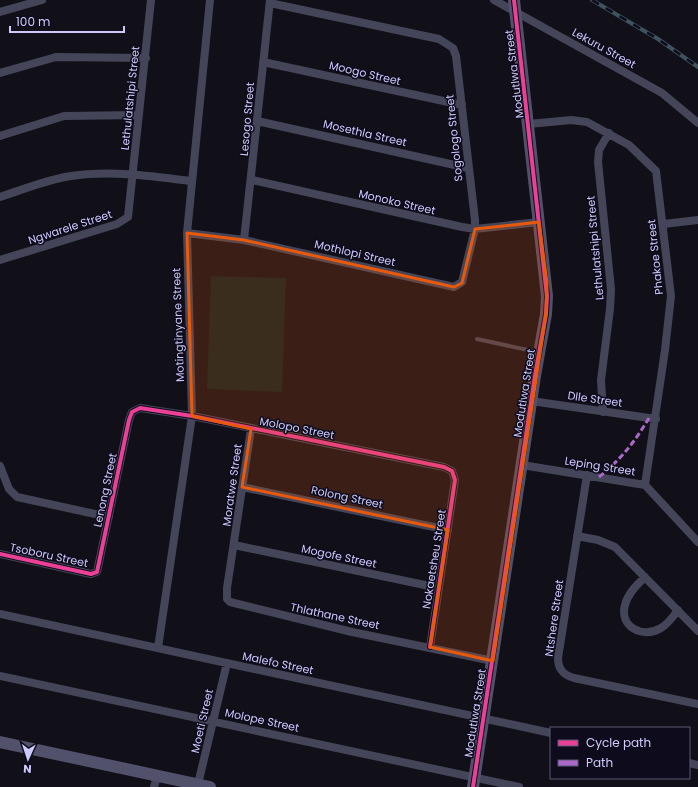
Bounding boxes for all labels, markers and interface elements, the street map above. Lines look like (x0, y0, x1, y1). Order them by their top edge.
scale bar (10, 8, 124, 34)
text: 100 m (16, 13, 50, 30)
street label: Lekuru Street (569, 24, 639, 72)
street label: Modutlwa Street (501, 29, 527, 119)
street label: Lethulatshipi Street (117, 45, 143, 151)
street label: Moogo Street (328, 57, 402, 89)
street label: Lesogo Street (236, 81, 258, 157)
street label: Sogologo Street (441, 94, 467, 182)
street label: Mosethla Street (322, 116, 408, 150)
street label: Monoko Street (357, 185, 437, 219)
street label: Lethulatshipi Street (582, 195, 608, 301)
street label: Ngwarele Street (26, 206, 114, 248)
street label: Phakoe Street (643, 219, 667, 295)
street label: Mothlopi Street (313, 236, 397, 270)
street label: Motingtinyane Street (168, 268, 188, 382)
street label: Modutlwa Street (509, 348, 539, 438)
street label: Dlle Street (567, 387, 623, 411)
street label: Molopo Street (258, 413, 336, 443)
street label: Moratwe Street (218, 443, 246, 527)
street label: Lenong Street (89, 452, 121, 528)
street label: Leping Street (564, 453, 636, 479)
street label: Rolong Street (310, 482, 384, 512)
street label: Nokaetsheu Street (418, 508, 450, 610)
street label: Tsoboru Street (8, 539, 90, 571)
street label: Mogofe Street (300, 540, 378, 572)
street label: Ntshere Street (541, 579, 567, 657)
street label: Thlathane Street (289, 599, 381, 633)
street label: Malefo Street (241, 648, 315, 678)
street label: Modutlwa Street (460, 668, 490, 758)
street label: Moeti Street (187, 687, 217, 755)
street label: Molope Street (223, 704, 301, 736)
legend (550, 727, 690, 779)
text: Cycle path (586, 734, 651, 751)
north arrow (8, 739, 48, 779)
text: Path (586, 754, 613, 771)
text: N (23, 761, 32, 777)

